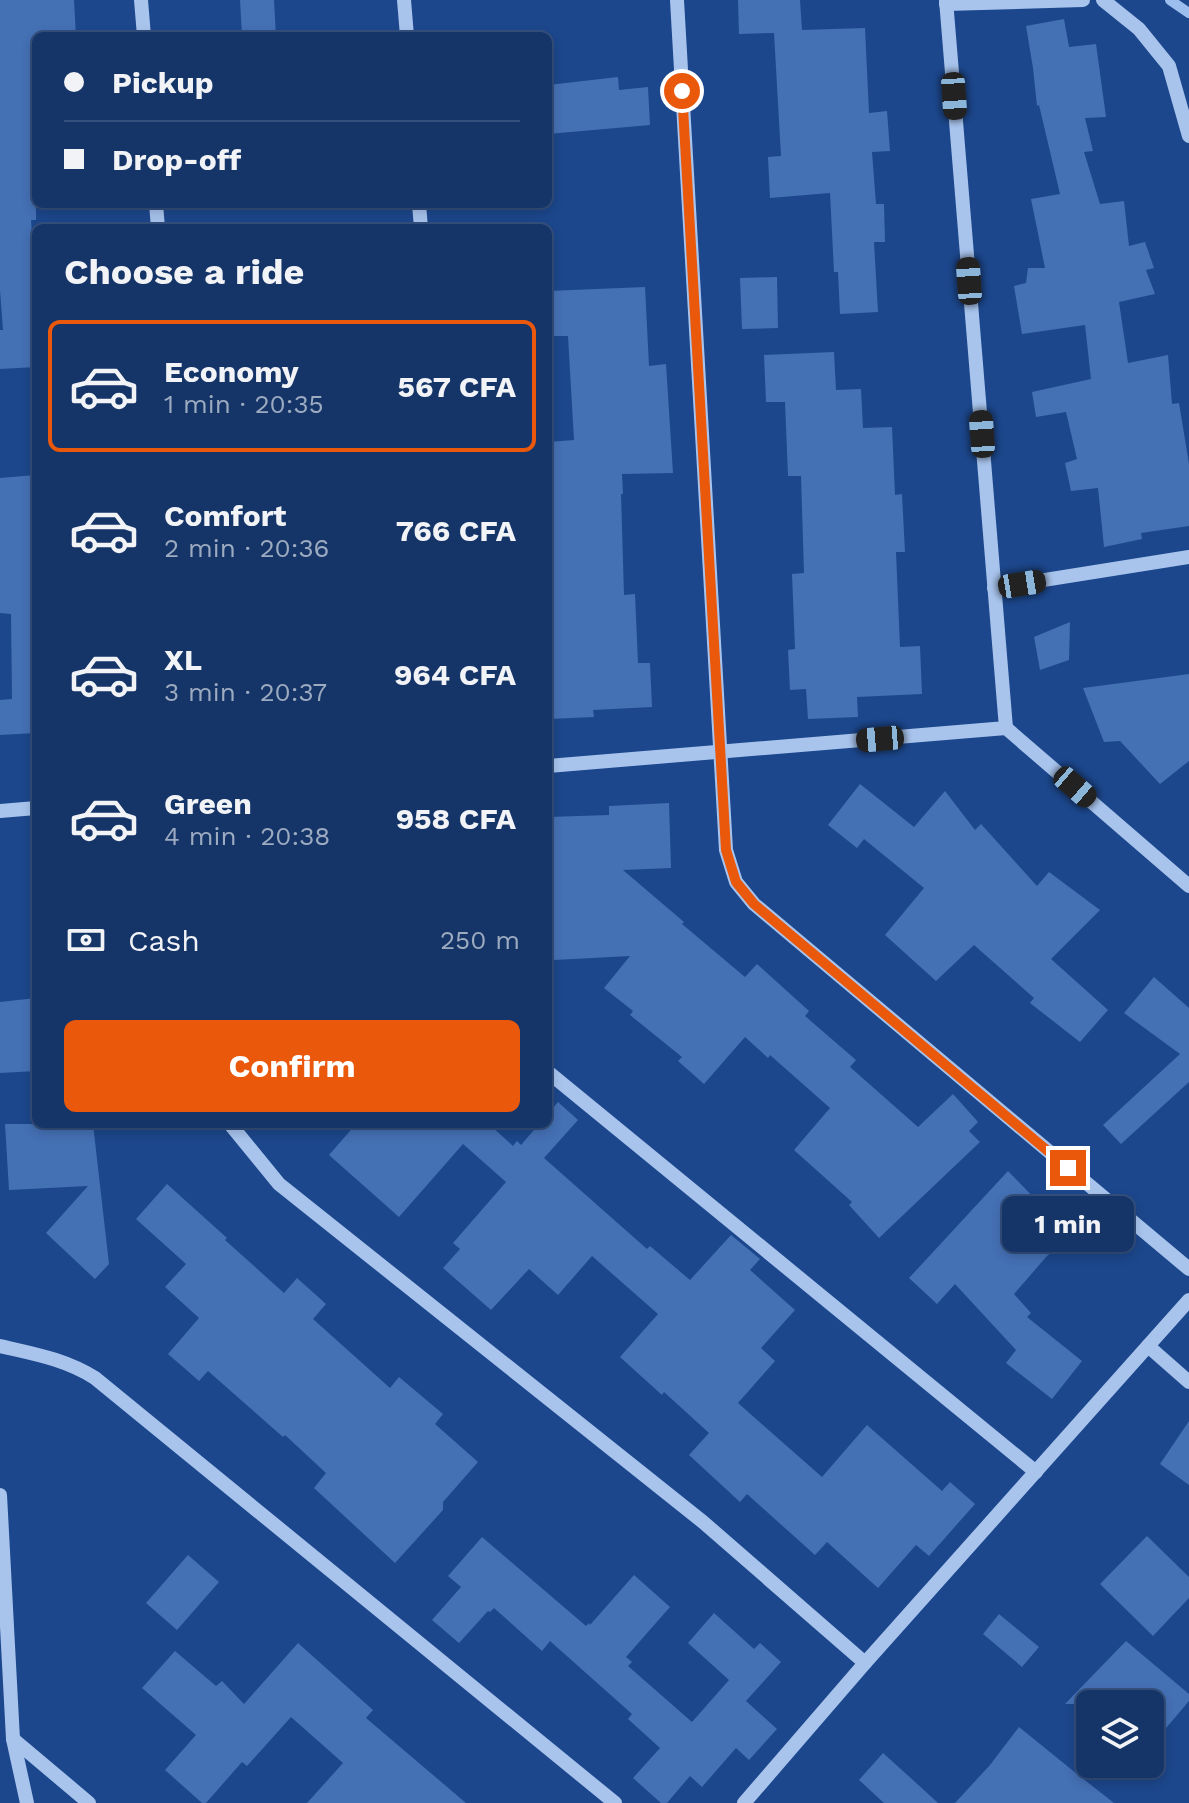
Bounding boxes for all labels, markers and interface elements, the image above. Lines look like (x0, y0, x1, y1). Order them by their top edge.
text: Pickup (112, 65, 214, 100)
car (940, 71, 968, 121)
route start (664, 73, 700, 109)
text: Drop-off (112, 142, 241, 177)
text: Choose a ride (64, 251, 304, 293)
car (955, 256, 983, 306)
icon: car (68, 350, 140, 422)
text: Economy (164, 354, 299, 389)
text: 567 CFA (397, 369, 516, 404)
text: 1 min · 20:35 (164, 389, 324, 419)
car (968, 409, 996, 459)
icon: car (68, 494, 140, 566)
text: Comfort (164, 498, 286, 533)
text: 766 CFA (396, 513, 516, 548)
text: 2 min · 20:36 (164, 533, 329, 563)
car (996, 568, 1048, 600)
icon: car (68, 638, 140, 710)
text: XL (164, 642, 202, 677)
text: 964 CFA (394, 657, 516, 692)
text: 3 min · 20:37 (164, 677, 327, 707)
car (855, 725, 905, 753)
car (1049, 762, 1101, 812)
icon: car (68, 782, 140, 854)
text: Green (164, 786, 252, 821)
text: 958 CFA (396, 801, 516, 836)
text: 4 min · 20:38 (164, 821, 330, 851)
icon: cash (64, 918, 108, 962)
text: Cash (128, 923, 200, 958)
text: 250 m (440, 925, 520, 955)
button: Confirm (64, 1020, 520, 1112)
route end (1050, 1150, 1086, 1186)
callout: 1 min (1002, 1196, 1134, 1252)
text: 1 min (1035, 1209, 1101, 1239)
map controls (1076, 1690, 1164, 1778)
button: layers (1076, 1690, 1164, 1778)

